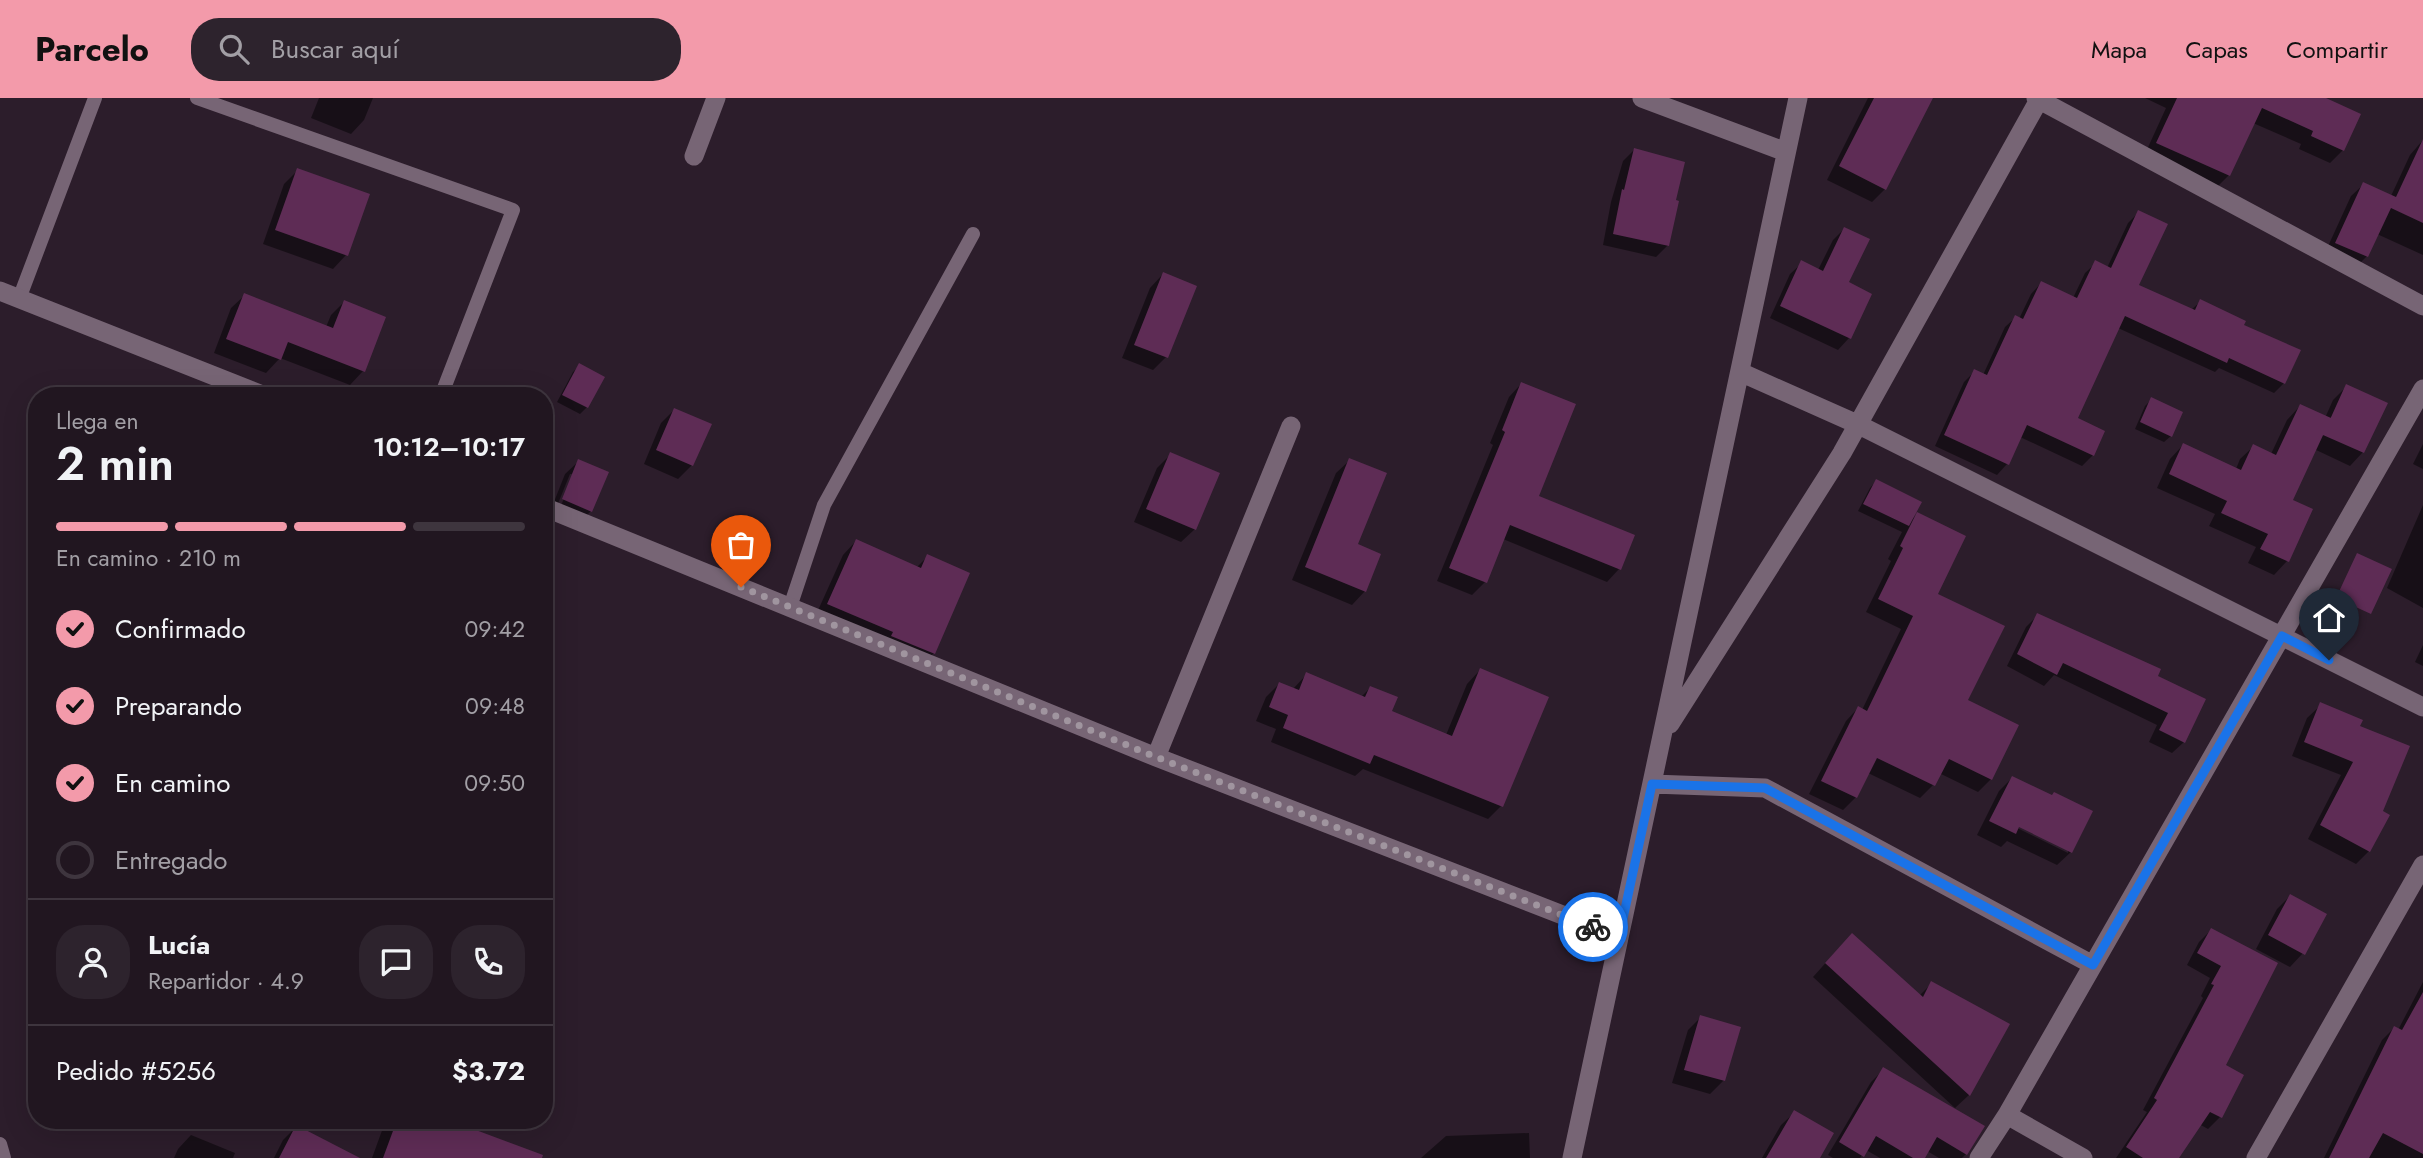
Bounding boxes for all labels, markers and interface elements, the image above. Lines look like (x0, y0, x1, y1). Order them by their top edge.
search box (191, 18, 681, 81)
text: Parcelo (35, 26, 149, 73)
icon: search (215, 30, 253, 68)
text: Buscar aquí (271, 30, 399, 68)
text: Mapa (2091, 32, 2147, 67)
text: Capas (2185, 32, 2248, 67)
text: Compartir (2286, 32, 2388, 67)
text: Llega en (56, 404, 138, 438)
text: 10:12–10:17 (373, 428, 525, 466)
text: 2 min (56, 431, 174, 497)
pin (711, 515, 771, 587)
icon: bag (722, 526, 760, 564)
text: En camino · 210 m (56, 541, 241, 575)
pin (2299, 588, 2359, 660)
icon: home (2310, 599, 2348, 637)
icon: check (56, 610, 94, 648)
text: Confirmado (115, 610, 246, 648)
text: 09:42 (465, 612, 525, 646)
icon: check (56, 687, 94, 725)
text: Preparando (115, 687, 242, 725)
text: 09:48 (465, 689, 525, 723)
icon: check (56, 764, 94, 802)
text: En camino (115, 764, 231, 802)
text: 09:50 (464, 766, 525, 800)
text: Entregado (115, 841, 227, 879)
courier (1558, 892, 1628, 962)
icon: bike (1574, 908, 1612, 946)
button: person (56, 925, 130, 999)
button: chat (359, 925, 433, 999)
button: phone (451, 925, 525, 999)
text: Lucía (148, 926, 210, 964)
text: Repartidor · 4.9 (148, 964, 304, 998)
text: Pedido #5256 (56, 1052, 216, 1090)
text: $3.72 (452, 1052, 525, 1090)

